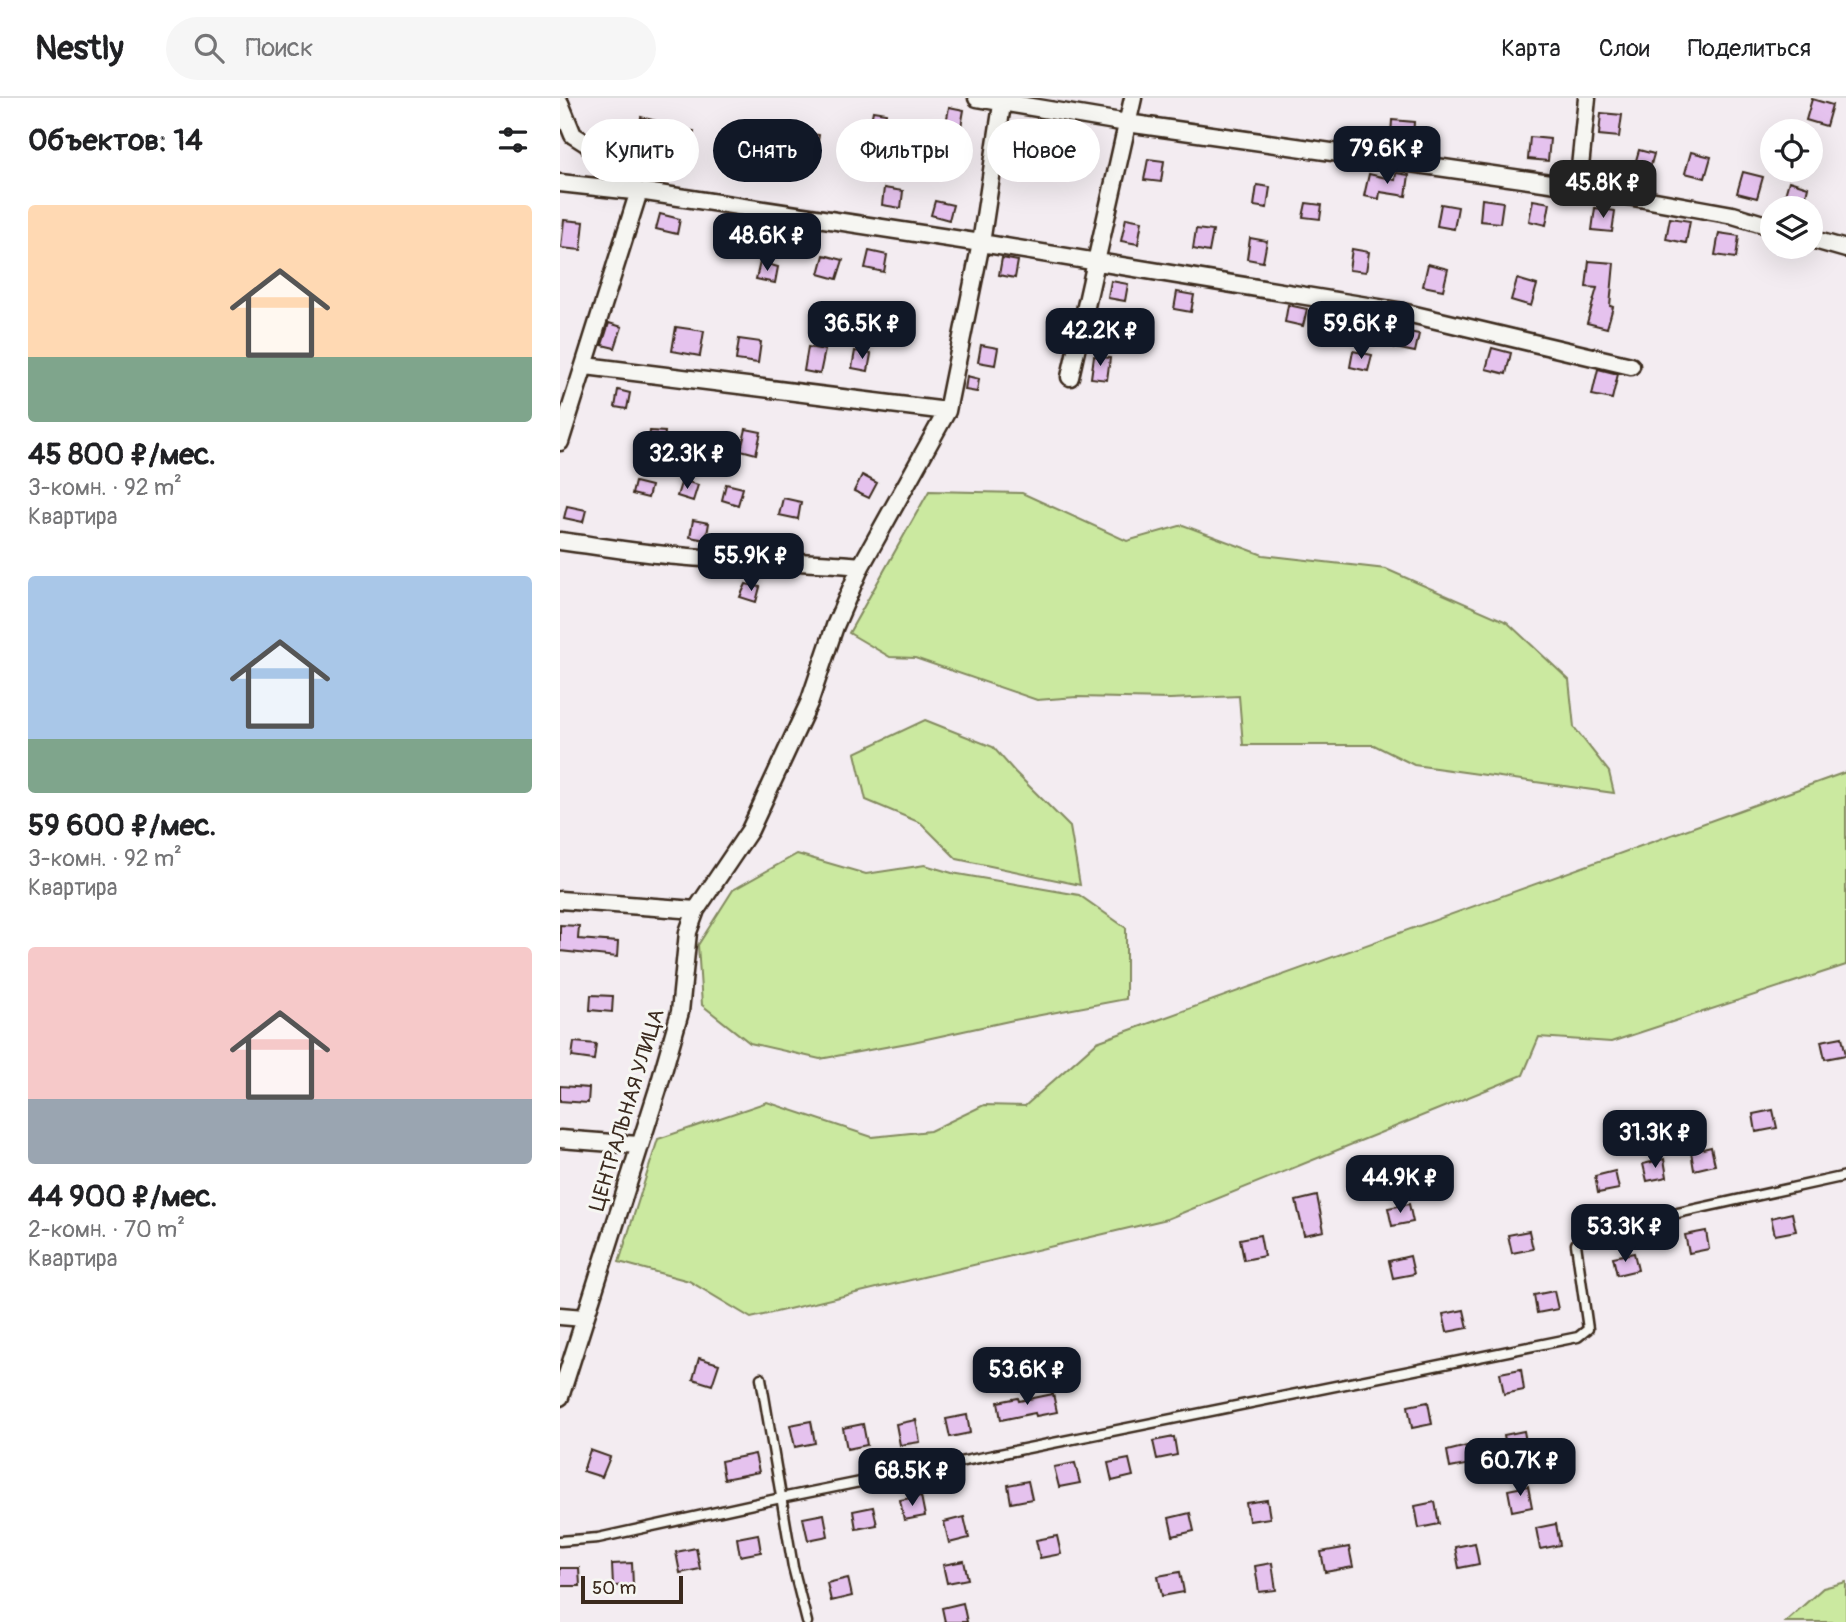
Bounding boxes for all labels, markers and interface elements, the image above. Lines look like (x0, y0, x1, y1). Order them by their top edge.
search box (166, 17, 656, 80)
text: Nestly (35, 28, 124, 69)
icon: search (190, 29, 228, 67)
text: Поиск (246, 32, 313, 64)
text: Карта (1501, 34, 1561, 63)
text: Слои (1599, 34, 1650, 63)
text: Поделиться (1688, 34, 1811, 63)
chip: Купить (581, 119, 699, 182)
chip: Снять (713, 119, 822, 182)
chip: Фильтры (836, 119, 973, 182)
chip: Новое (987, 119, 1100, 182)
map controls (1760, 119, 1823, 259)
button: locate (1760, 119, 1823, 182)
icon: filters (494, 121, 532, 159)
text: Объектов: 14 (28, 122, 203, 159)
pin: 79.6K ₽ (1322, 126, 1452, 186)
text: 79.6K ₽ (1349, 134, 1425, 163)
pin: 45.8K ₽ (1538, 160, 1668, 220)
text: 45.8K ₽ (1565, 168, 1641, 197)
button: layers (1760, 196, 1823, 259)
pin: 48.6K ₽ (702, 214, 832, 273)
text: 48.6K ₽ (729, 221, 805, 250)
icon: home (217, 250, 343, 376)
pin: 36.5K ₽ (797, 302, 927, 361)
pin: 59.6K ₽ (1296, 302, 1426, 361)
pin: 42.2K ₽ (1035, 308, 1165, 368)
text: 36.5K ₽ (824, 309, 900, 338)
text: 59.6K ₽ (1323, 309, 1399, 338)
text: 42.2K ₽ (1062, 316, 1138, 345)
pin: 32.3K ₽ (622, 432, 752, 491)
text: 45 800 ₽/мес. (28, 436, 216, 473)
text: 32.3K ₽ (649, 439, 725, 468)
text: 3-комн. · 92 m² (28, 473, 182, 502)
text: Квартира (28, 502, 117, 531)
pin: 55.9K ₽ (686, 533, 816, 593)
text: 55.9K ₽ (714, 541, 788, 570)
icon: home (217, 621, 343, 747)
text: 59 600 ₽/мес. (28, 807, 216, 844)
text: 3-комн. · 92 m² (28, 844, 182, 873)
text: Квартира (28, 873, 117, 902)
icon: home (217, 992, 343, 1118)
street label: ЦЕНТРАЛЬНАЯ УЛИЦА (583, 1006, 671, 1214)
pin: 31.3K ₽ (1590, 1110, 1720, 1170)
text: 31.3K ₽ (1619, 1118, 1691, 1147)
pin: 44.9K ₽ (1335, 1156, 1465, 1215)
text: 44.9K ₽ (1362, 1163, 1438, 1192)
text: 44 900 ₽/мес. (28, 1178, 217, 1215)
pin: 53.3K ₽ (1560, 1204, 1690, 1264)
text: 53.3K ₽ (1587, 1212, 1663, 1241)
text: 2-комн. · 70 m² (28, 1215, 185, 1244)
text: Квартира (28, 1244, 117, 1273)
pin: 53.6K ₽ (962, 1348, 1092, 1407)
text: 53.6K ₽ (989, 1355, 1065, 1384)
pin: 60.7K ₽ (1455, 1438, 1585, 1498)
text: 60.7K ₽ (1481, 1446, 1559, 1475)
pin: 68.5K ₽ (847, 1448, 977, 1508)
text: 68.5K ₽ (874, 1456, 950, 1485)
scale bar (581, 1573, 682, 1605)
text: 50 m (592, 1576, 636, 1600)

